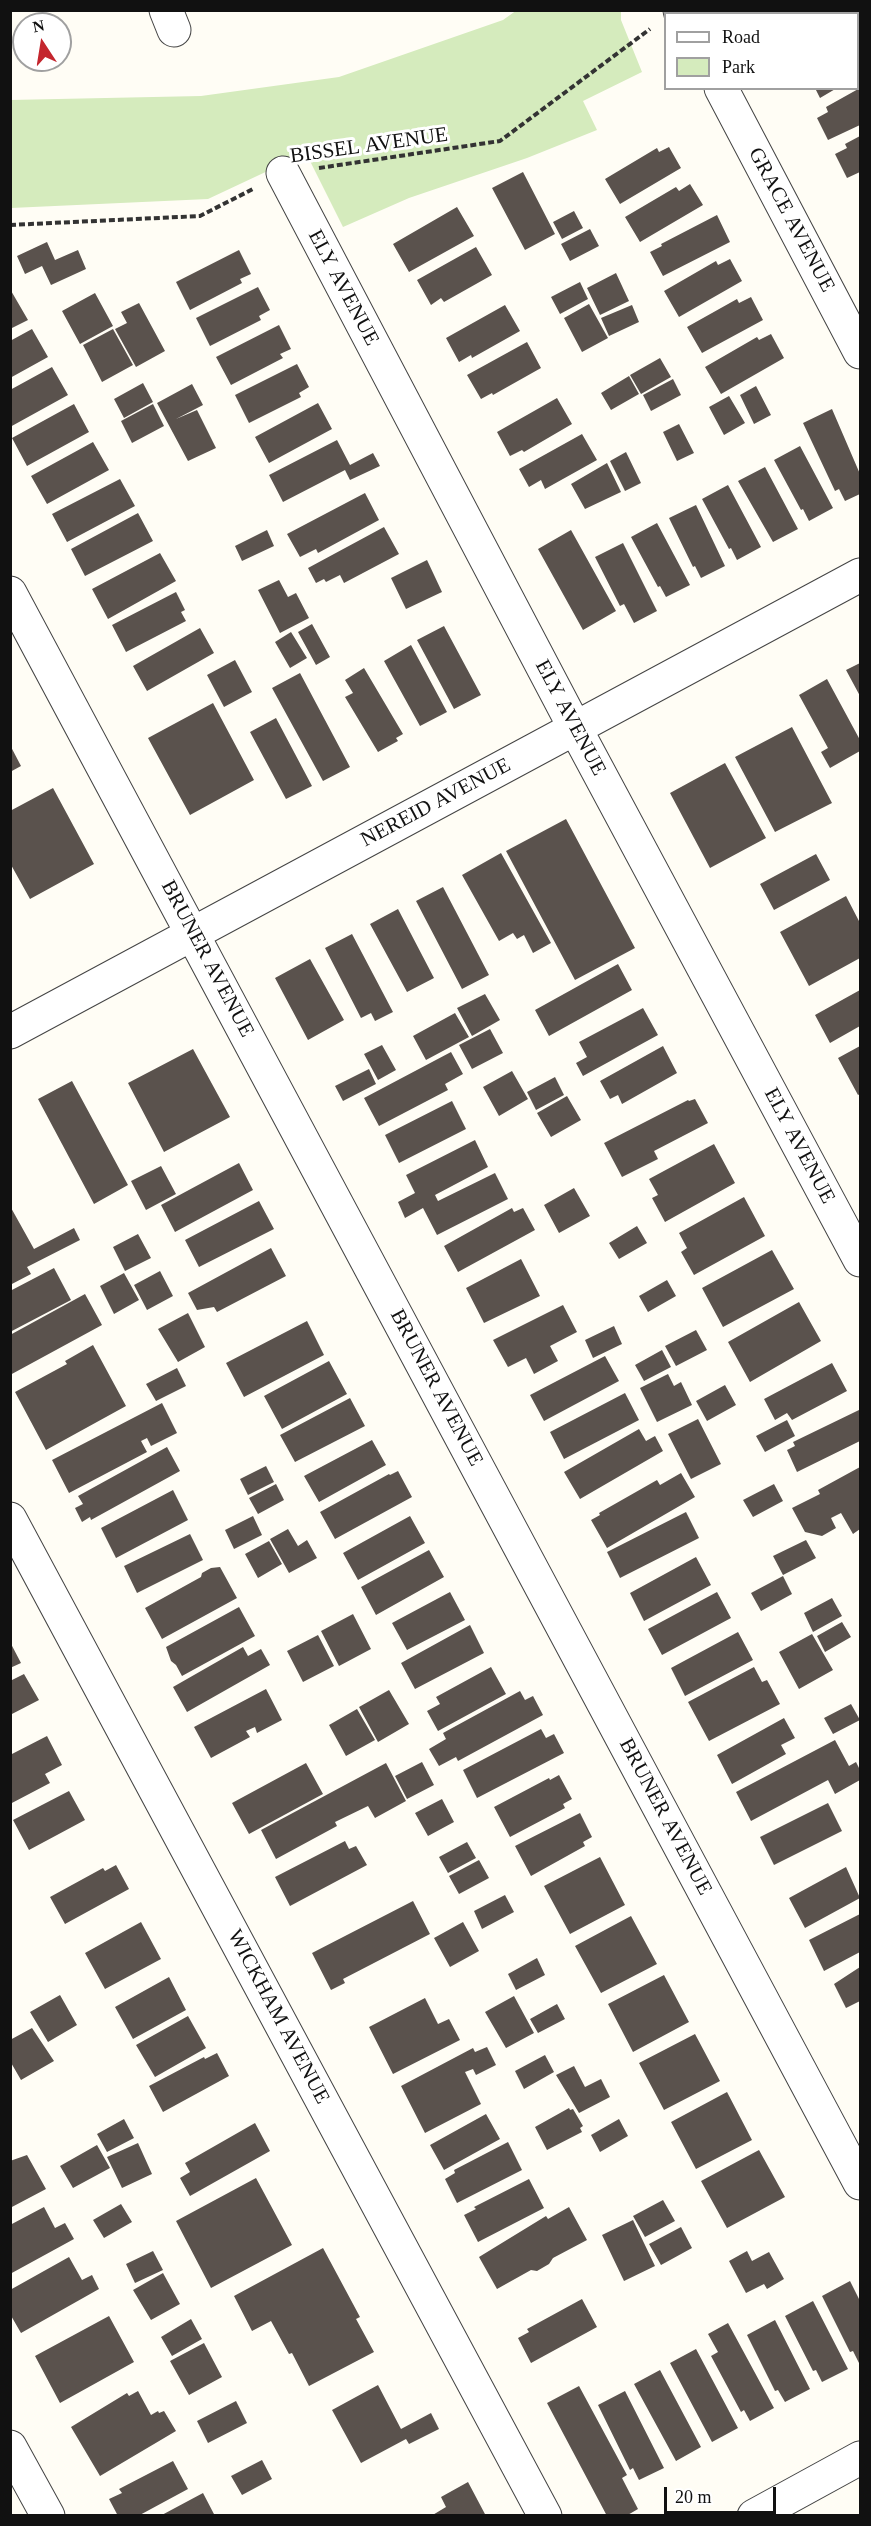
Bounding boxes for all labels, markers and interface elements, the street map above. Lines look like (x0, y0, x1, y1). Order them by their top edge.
north arrow (12, 12, 72, 72)
legend (664, 12, 859, 90)
text: N (31, 16, 46, 35)
text: Road (722, 27, 760, 47)
text: Park (722, 57, 755, 77)
street label: BISSEL AVENUE (289, 122, 449, 170)
street label: GRACE AVENUE (742, 143, 840, 297)
street label: ELY AVENUE (302, 226, 384, 350)
street label: ELY AVENUE (529, 656, 611, 780)
street label: NEREID AVENUE (357, 753, 515, 853)
street label: BRUNER AVENUE (155, 876, 259, 1042)
street label: ELY AVENUE (758, 1084, 840, 1208)
street label: BRUNER AVENUE (384, 1305, 488, 1471)
street label: BRUNER AVENUE (613, 1734, 717, 1900)
street label: WICKHAM AVENUE (221, 1926, 335, 2108)
scale bar (667, 2475, 780, 2513)
text: 20 m (675, 2487, 712, 2507)

